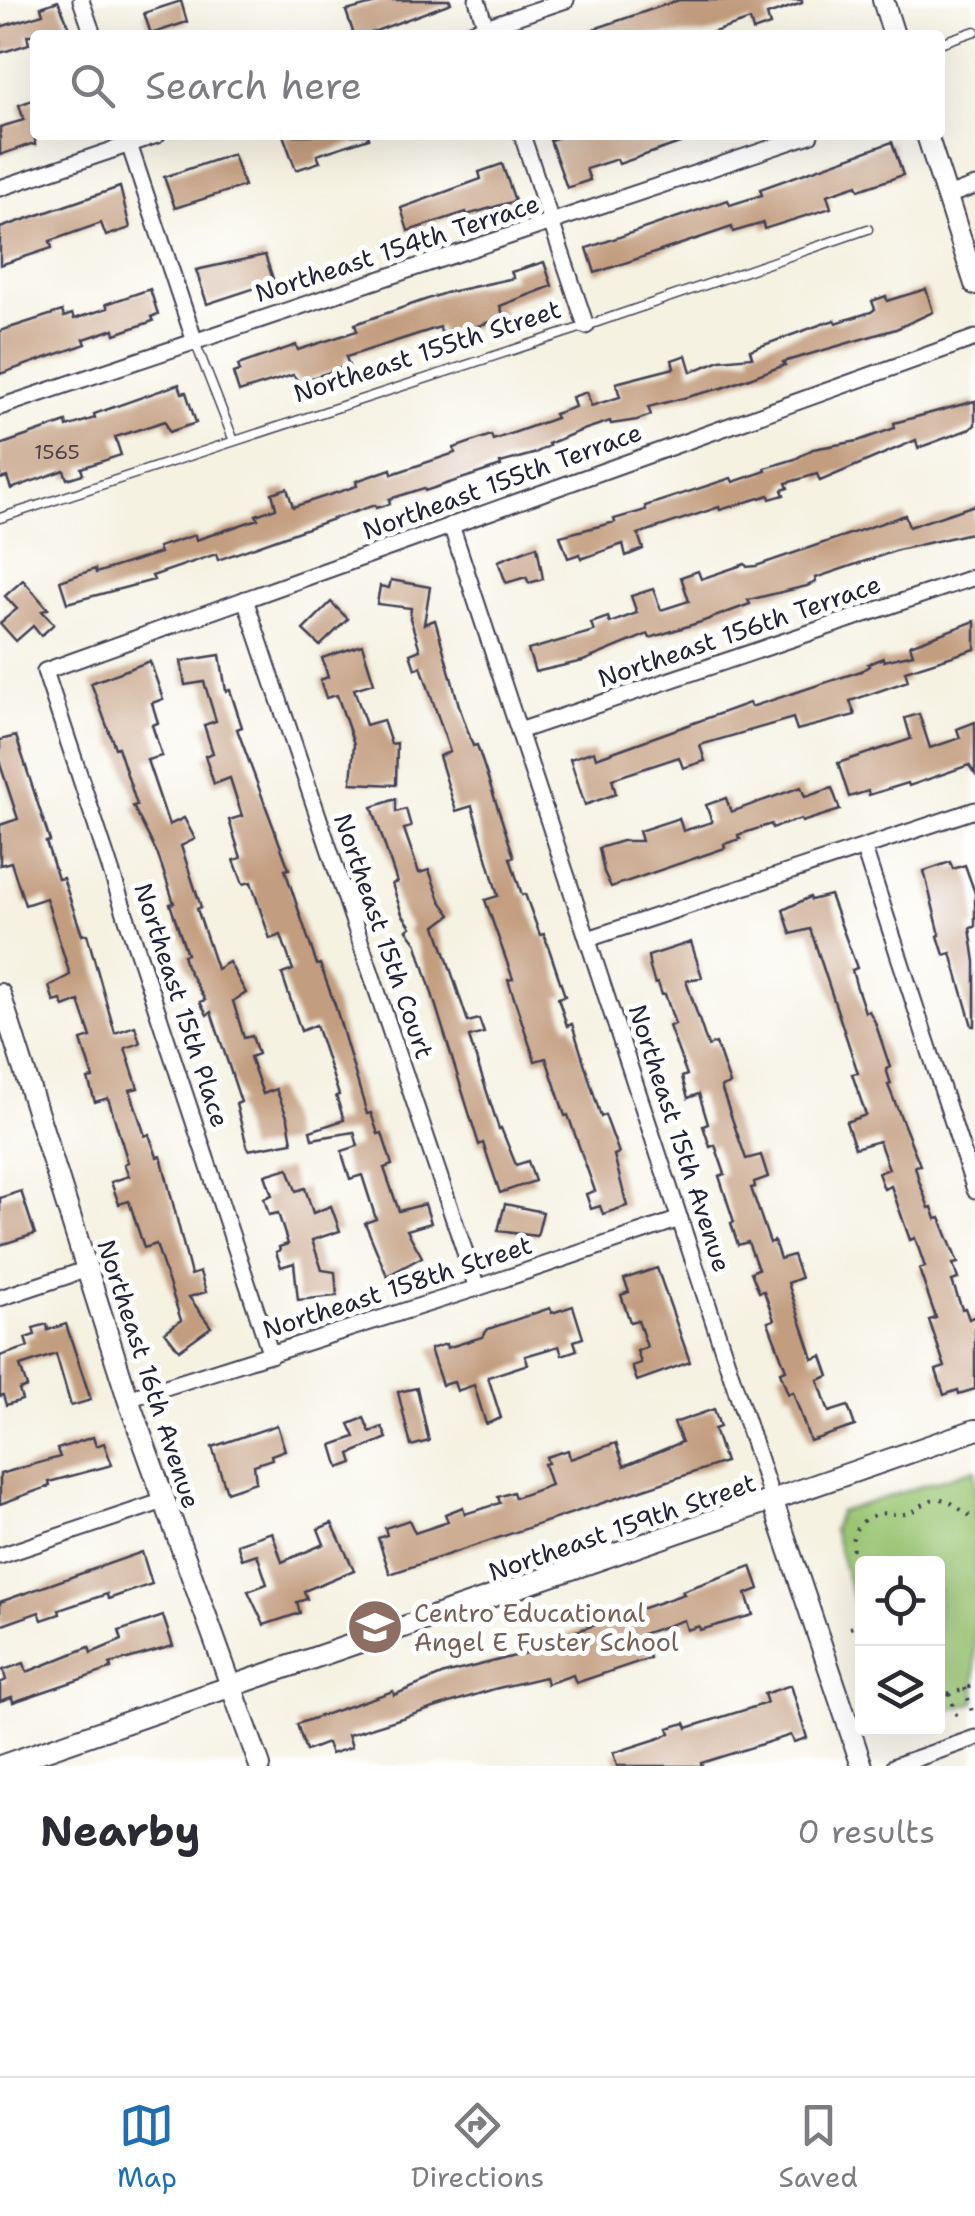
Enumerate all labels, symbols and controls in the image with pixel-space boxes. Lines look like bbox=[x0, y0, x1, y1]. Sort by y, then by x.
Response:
search box bbox=[30, 30, 945, 140]
icon: search bbox=[65, 58, 120, 113]
text: Search here bbox=[145, 60, 362, 111]
street label: Northeast 154th Terrace bbox=[250, 186, 544, 310]
street label: Northeast 155th Street bbox=[289, 292, 565, 410]
street label: Northeast 155th Terrace bbox=[358, 415, 646, 547]
house number: 1565 bbox=[34, 439, 80, 465]
street label: Northeast 156th Terrace bbox=[593, 567, 885, 695]
street label: Northeast 15th Court bbox=[326, 809, 442, 1063]
street label: Northeast 15th Place bbox=[126, 878, 238, 1132]
street label: Northeast 15th Avenue bbox=[621, 1000, 739, 1276]
street label: Northeast 158th Street bbox=[258, 1227, 536, 1347]
street label: Northeast 16th Avenue bbox=[89, 1235, 209, 1513]
street label: Northeast 159th Street bbox=[484, 1465, 760, 1589]
map controls bbox=[855, 1556, 945, 1736]
button: locate bbox=[855, 1556, 945, 1646]
place label: Centro Educational Angel E Fuster School bbox=[414, 1596, 679, 1659]
school or university icon: Centro Educational Angel E Fuster School bbox=[345, 1597, 405, 1657]
button: layers bbox=[855, 1646, 945, 1736]
text: Nearby bbox=[40, 1803, 200, 1859]
text: 0 results bbox=[798, 1810, 935, 1853]
tab: Map bbox=[117, 2098, 177, 2196]
tab: Directions bbox=[411, 2098, 544, 2196]
tab: Saved bbox=[778, 2098, 858, 2196]

